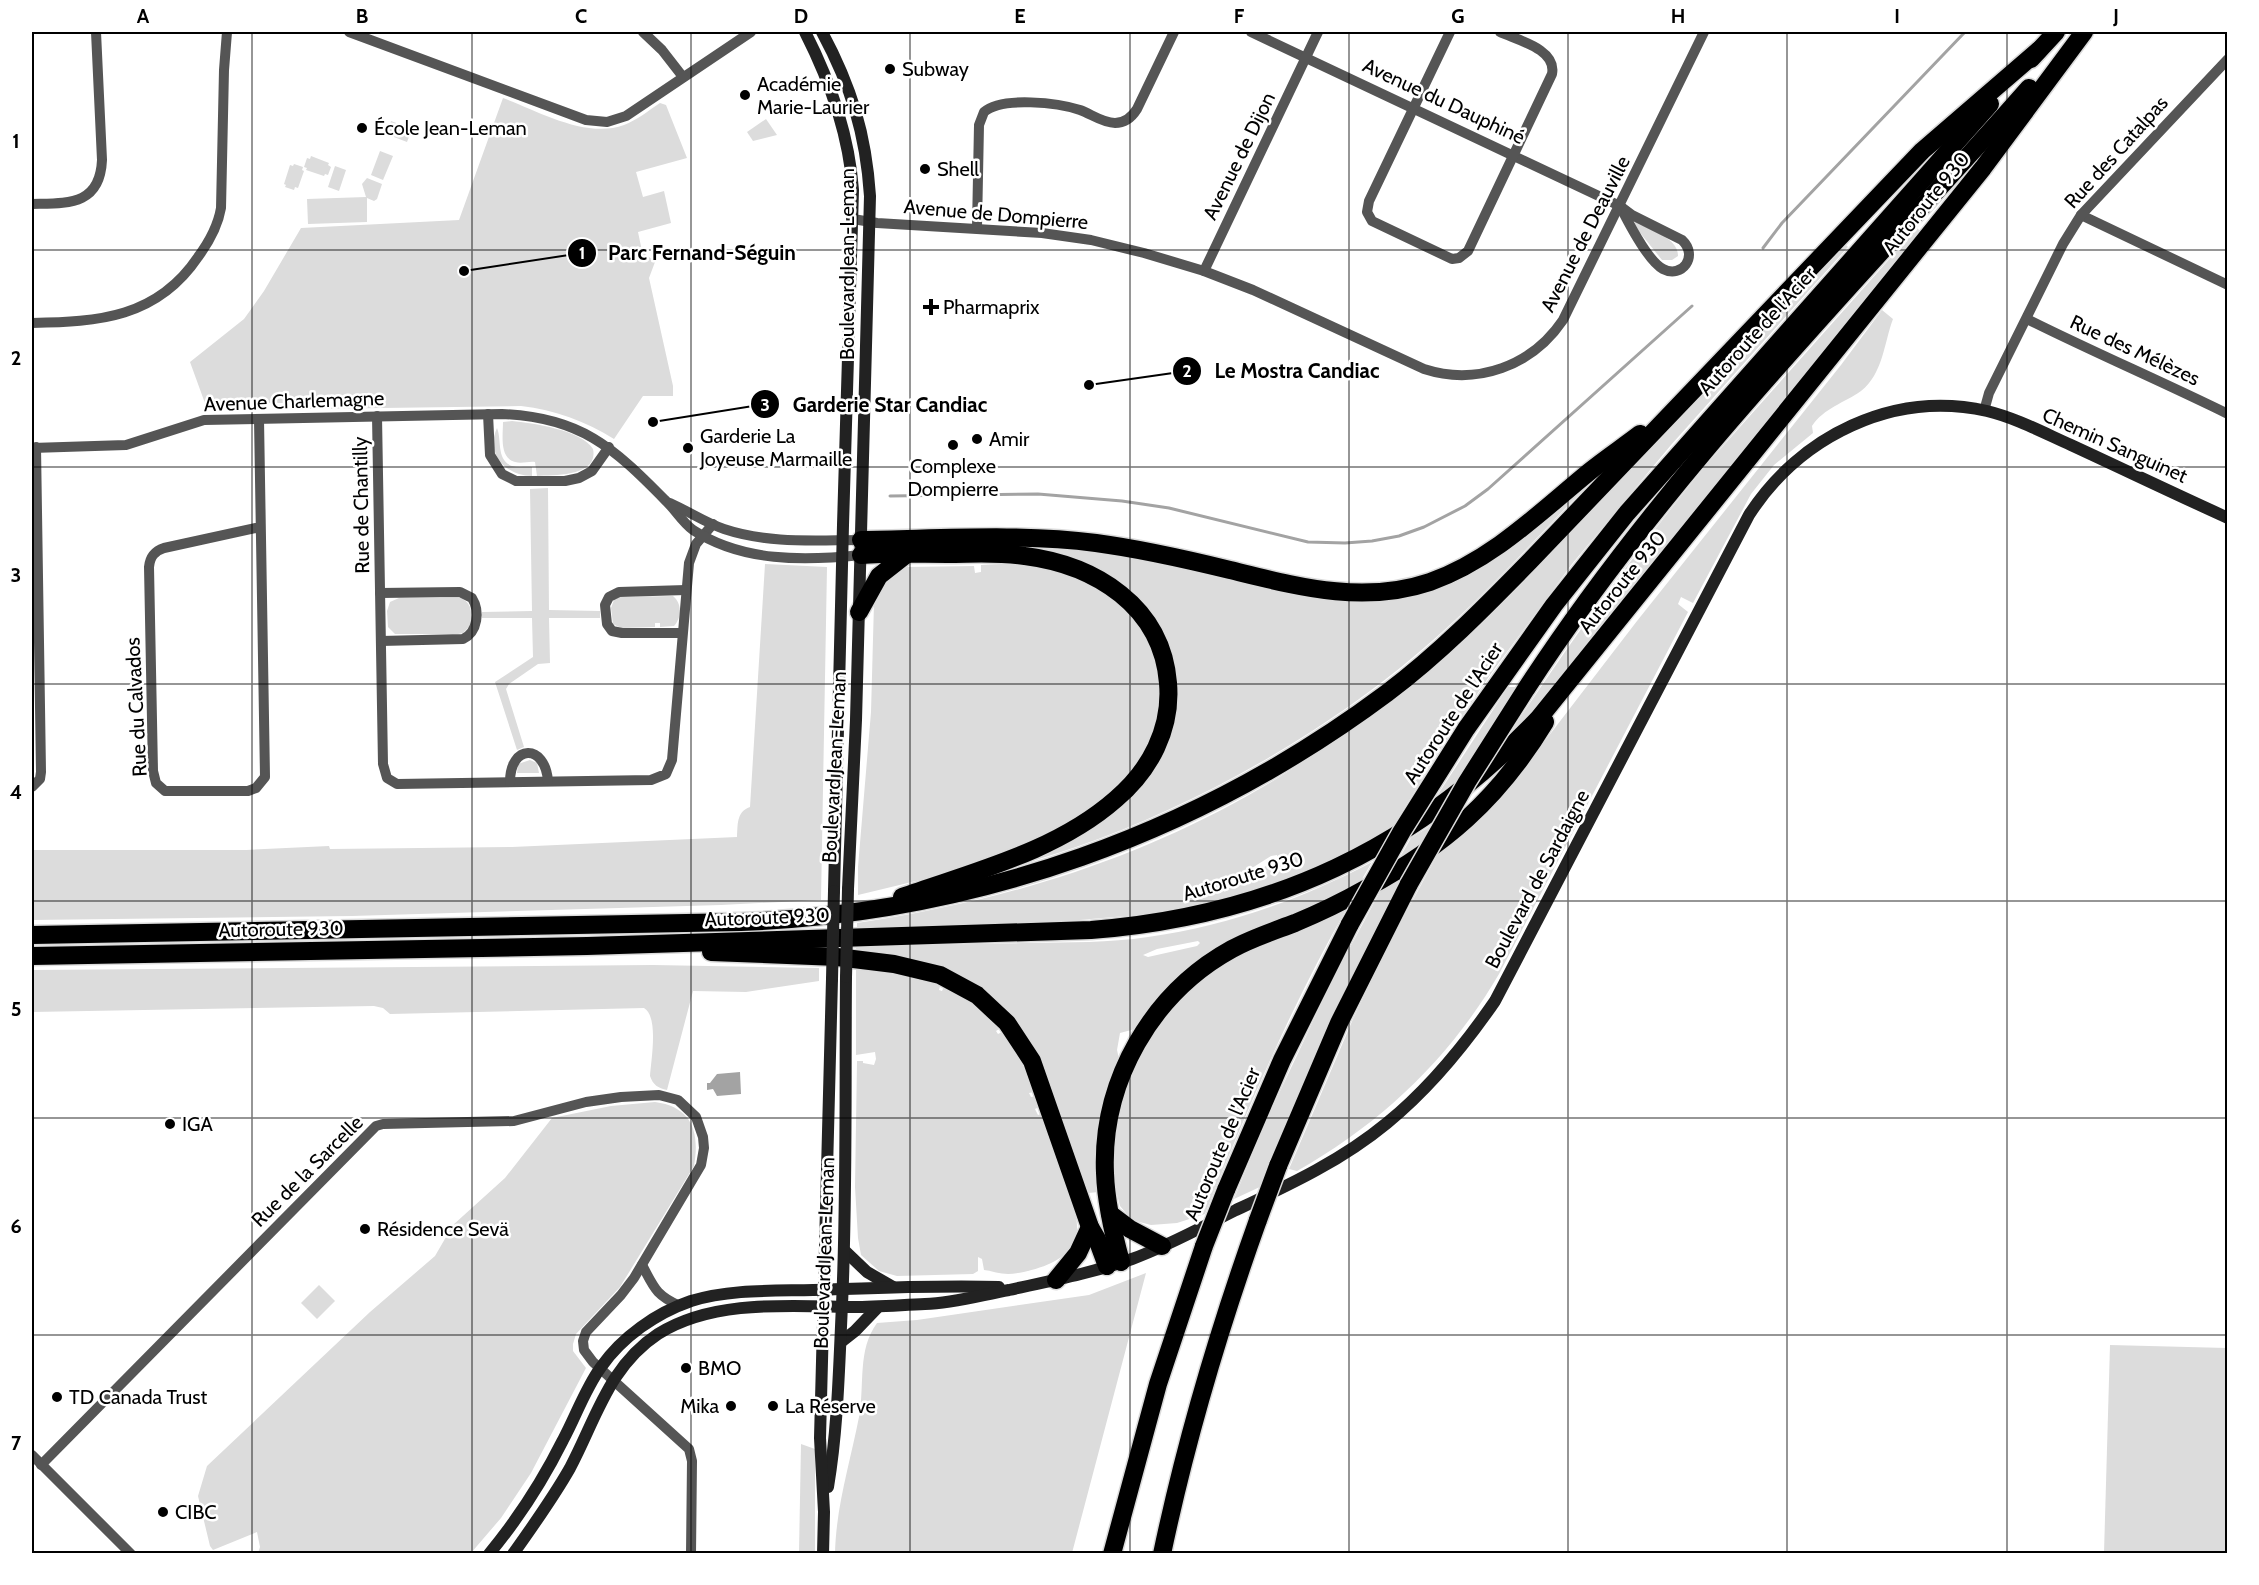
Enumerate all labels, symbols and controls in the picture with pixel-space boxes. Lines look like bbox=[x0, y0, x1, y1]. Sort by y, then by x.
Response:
text: A bbox=[137, 4, 150, 28]
text: B bbox=[356, 4, 368, 28]
text: C bbox=[575, 4, 587, 28]
text: D bbox=[794, 4, 808, 28]
text: E bbox=[1014, 4, 1026, 28]
text: F bbox=[1234, 4, 1245, 28]
text: G bbox=[1451, 4, 1465, 28]
text: H bbox=[1671, 4, 1685, 28]
text: I bbox=[1894, 4, 1900, 28]
text: J bbox=[2112, 4, 2119, 28]
street label: Avenue du Dauphiné bbox=[1359, 53, 1529, 149]
place label: Subway bbox=[902, 57, 969, 81]
marker: Subway bbox=[883, 62, 897, 76]
place label: Académie Marie-Laurier bbox=[757, 72, 870, 119]
marker: Académie Marie-Laurier bbox=[738, 88, 752, 102]
street label: Avenue de Dijon bbox=[1198, 88, 1280, 224]
street label: Rue des Catalpas bbox=[2059, 91, 2173, 213]
place label: École Jean-Leman bbox=[374, 116, 527, 140]
marker: École Jean-Leman bbox=[355, 121, 369, 135]
text: 1 bbox=[12, 129, 20, 153]
street label: Autoroute 930 bbox=[1877, 147, 1975, 259]
street label: Avenue de Deauville bbox=[1535, 152, 1635, 316]
place label: Shell bbox=[937, 157, 979, 181]
marker: Shell bbox=[918, 162, 932, 176]
street label: Boulevard Jean-Leman bbox=[835, 168, 859, 360]
street label: Avenue de Dompierre bbox=[903, 194, 1089, 234]
callout: Parc Fernand-Séguin bbox=[567, 233, 808, 272]
text: Parc Fernand-Séguin bbox=[608, 240, 796, 265]
text: 1 bbox=[579, 242, 585, 264]
street label: Autoroute de l'Acier bbox=[1693, 261, 1821, 400]
place label: Pharmaprix bbox=[943, 295, 1040, 319]
marker: Pharmaprix bbox=[924, 300, 938, 314]
street label: Rue des Mélèzes bbox=[2066, 310, 2204, 390]
text: 2 bbox=[11, 346, 21, 370]
callout: Le Mostra Candiac bbox=[1172, 351, 1391, 390]
text: Le Mostra Candiac bbox=[1214, 358, 1380, 383]
text: 2 bbox=[1182, 360, 1192, 382]
callout: Garderie Star Candiac bbox=[750, 385, 999, 424]
street label: Avenue Charlemagne bbox=[203, 386, 385, 416]
text: Garderie Star Candiac bbox=[793, 392, 988, 417]
text: 3 bbox=[760, 394, 770, 416]
street label: Chemin Sanguinet bbox=[2039, 402, 2191, 488]
place label: Garderie La Joyeuse Marmaille bbox=[699, 424, 852, 471]
place label: Amir bbox=[989, 427, 1030, 451]
marker: Amir bbox=[970, 432, 984, 446]
street label: Rue de Chantilly bbox=[348, 436, 374, 574]
marker: Complexe Dompierre bbox=[946, 438, 960, 452]
marker: Garderie La Joyeuse Marmaille bbox=[681, 441, 695, 455]
place label: Complexe Dompierre bbox=[907, 454, 999, 501]
street label: Autoroute 930 bbox=[1573, 526, 1671, 638]
text: 3 bbox=[11, 563, 21, 587]
street label: Rue du Calvados bbox=[120, 637, 152, 777]
street label: Autoroute de l'Acier bbox=[1398, 637, 1508, 788]
street label: Boulevard Jean-Leman bbox=[817, 671, 851, 863]
text: 4 bbox=[10, 780, 22, 804]
street label: Boulevard de Sardaigne bbox=[1480, 786, 1594, 972]
street label: Autoroute 930 bbox=[1180, 846, 1306, 906]
street label: Autoroute 930 bbox=[704, 903, 830, 931]
street label: Autoroute 930 bbox=[218, 916, 344, 942]
text: 5 bbox=[11, 997, 21, 1021]
street label: Autoroute de l'Acier bbox=[1179, 1063, 1265, 1224]
street label: Rue de la Sarcelle bbox=[246, 1110, 368, 1232]
place label: IGA bbox=[182, 1112, 214, 1136]
marker: IGA bbox=[163, 1117, 177, 1131]
street label: Boulevard Jean-Leman bbox=[809, 1157, 839, 1349]
text: 6 bbox=[10, 1214, 22, 1238]
place label: Résidence Sevä bbox=[377, 1217, 509, 1241]
marker: Résidence Sevä bbox=[358, 1222, 372, 1236]
place label: BMO bbox=[698, 1356, 741, 1380]
marker: BMO bbox=[679, 1361, 693, 1375]
place label: TD Canada Trust bbox=[69, 1385, 208, 1409]
marker: TD Canada Trust bbox=[50, 1390, 64, 1404]
place label: Mika bbox=[680, 1394, 719, 1418]
place label: La Réserve bbox=[785, 1394, 876, 1418]
marker: Mika bbox=[724, 1399, 738, 1413]
marker: La Réserve bbox=[766, 1399, 780, 1413]
text: 7 bbox=[11, 1431, 22, 1455]
place label: CIBC bbox=[175, 1500, 217, 1524]
marker: CIBC bbox=[156, 1505, 170, 1519]

